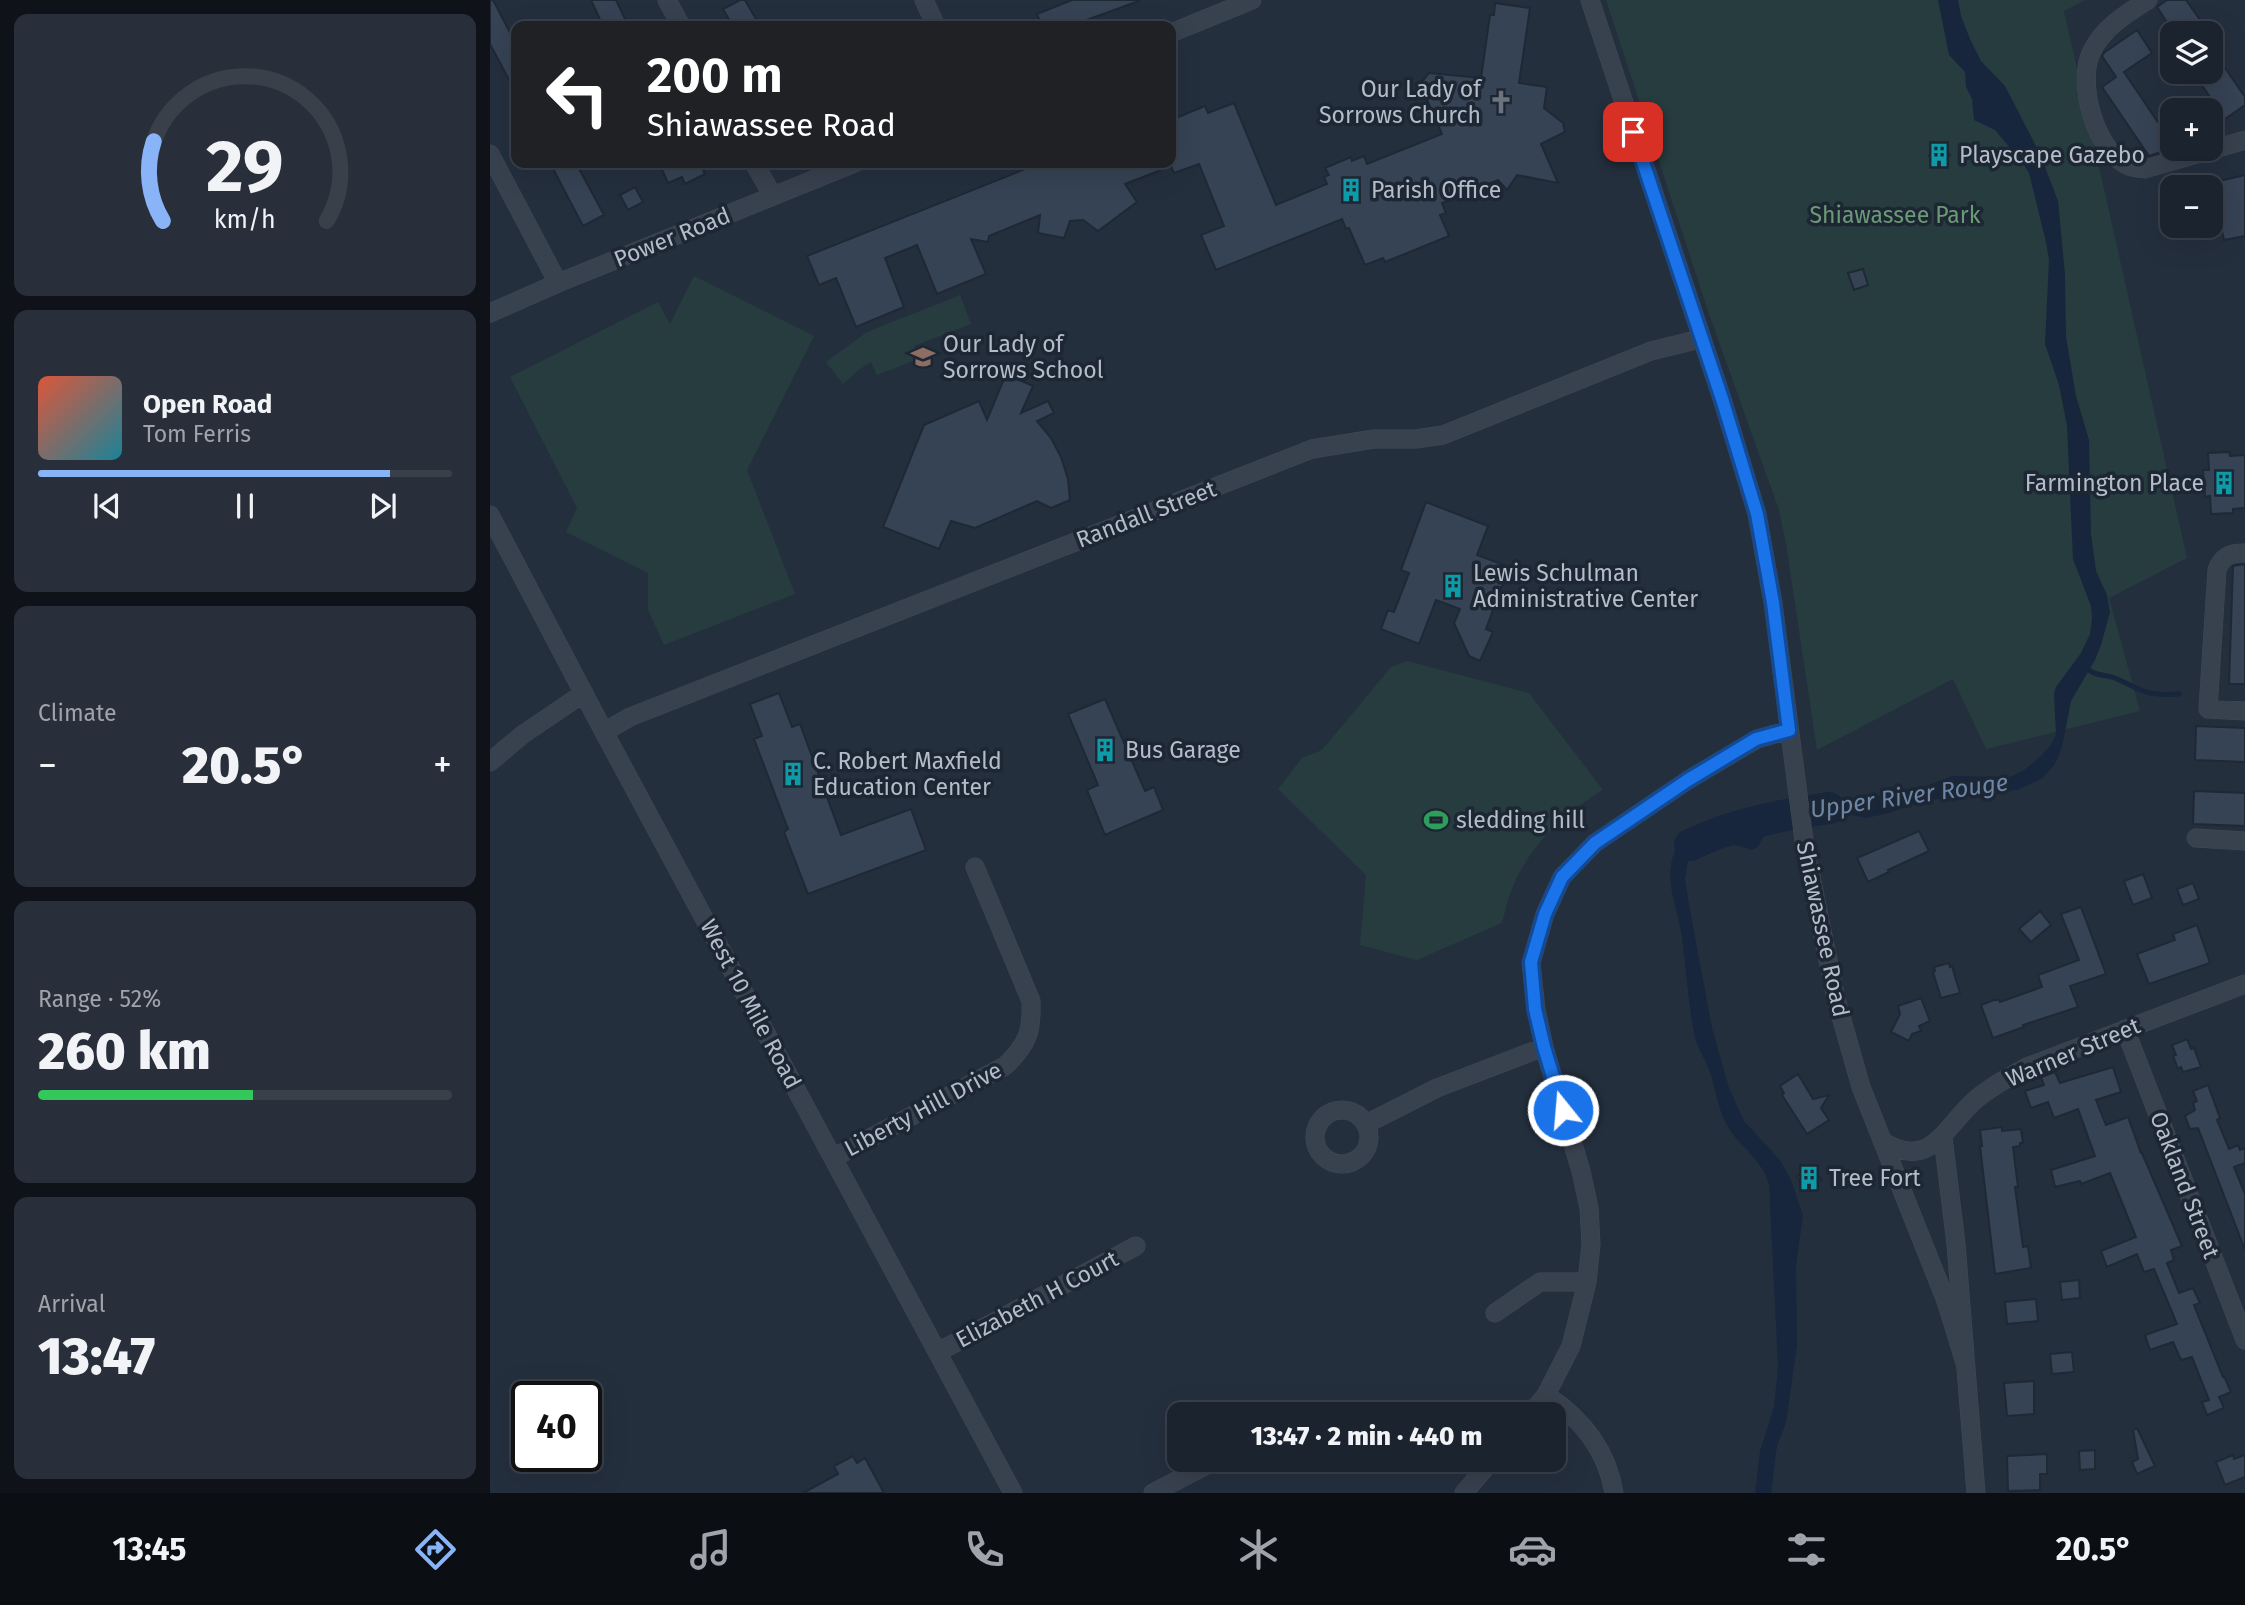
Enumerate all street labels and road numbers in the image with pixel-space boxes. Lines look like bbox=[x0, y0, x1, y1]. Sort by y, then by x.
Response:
street label: Power Road bbox=[610, 201, 734, 273]
street label: Randall Street bbox=[1072, 474, 1221, 554]
street label: Shiawassee Road bbox=[1791, 839, 1855, 1019]
street label: West 10 Mile Road bbox=[695, 914, 807, 1094]
street label: Warner Street bbox=[2002, 1011, 2145, 1093]
street label: Liberty Hill Drive bbox=[840, 1056, 1006, 1162]
street label: Oakland Street bbox=[2144, 1108, 2226, 1263]
street label: Elizabeth H Court bbox=[951, 1244, 1124, 1354]

